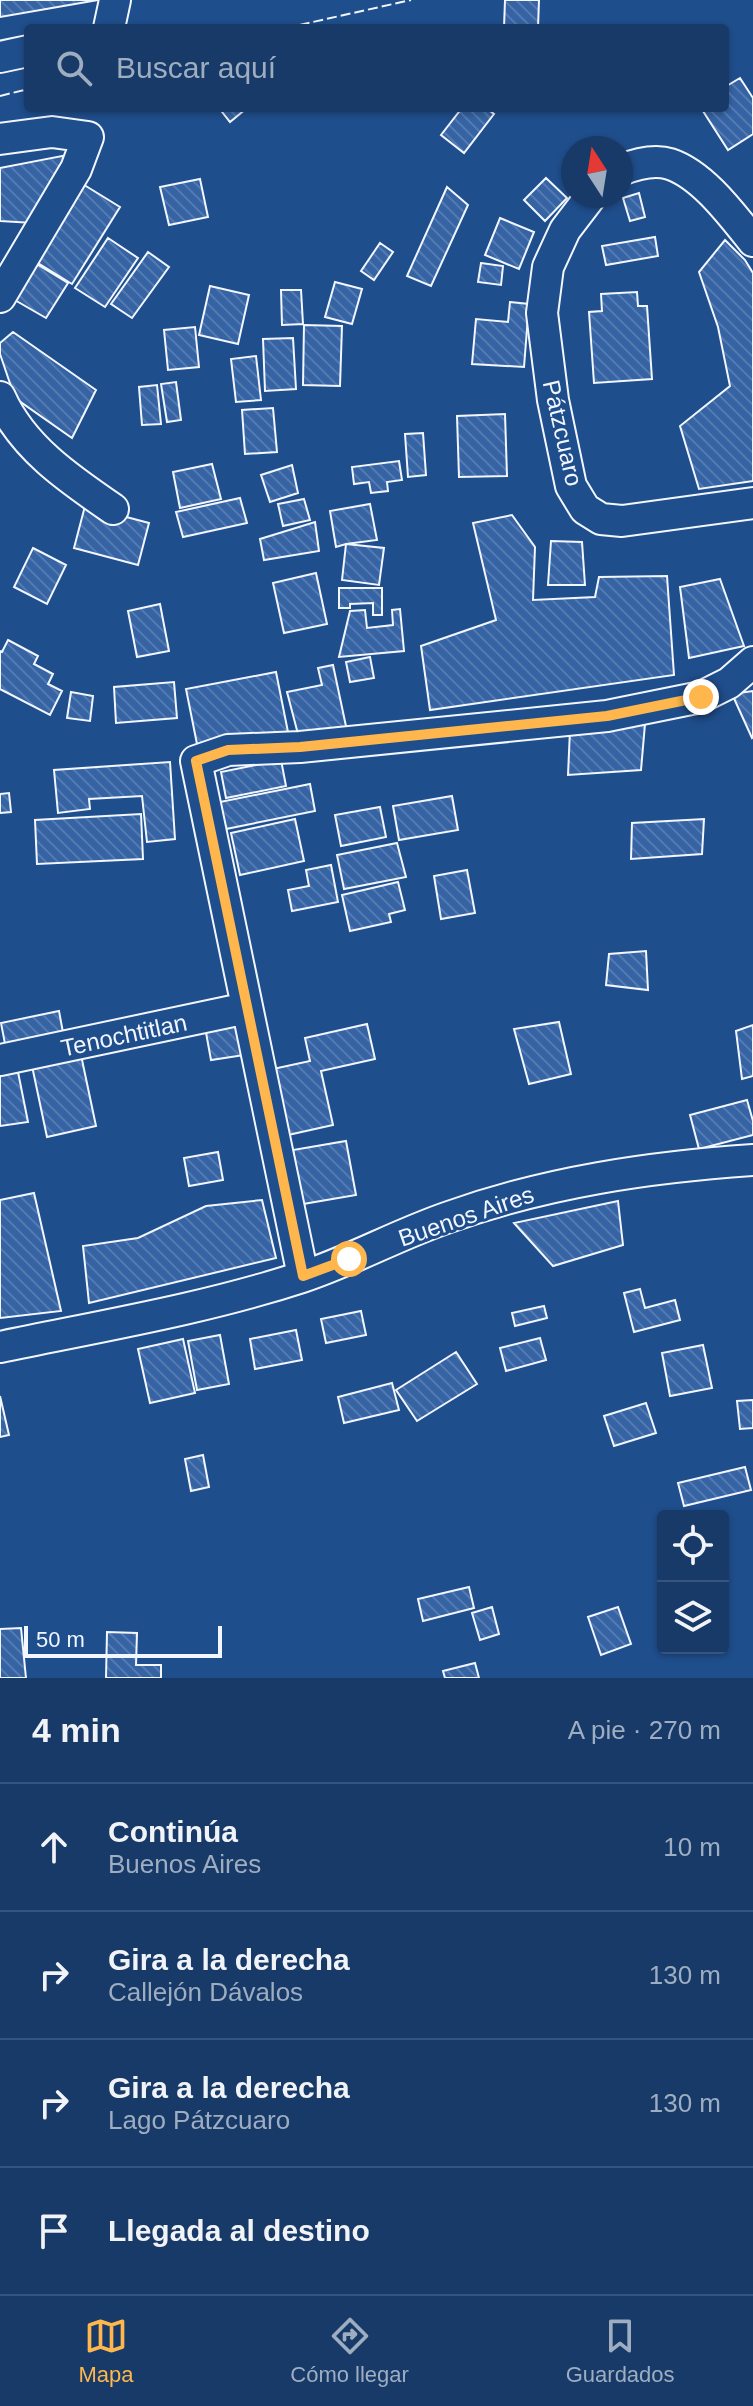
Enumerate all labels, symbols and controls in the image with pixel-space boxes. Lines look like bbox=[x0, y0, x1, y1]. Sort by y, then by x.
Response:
search box bbox=[24, 24, 729, 112]
icon: search bbox=[52, 46, 96, 90]
text: Buscar aquí bbox=[116, 51, 276, 84]
north arrow bbox=[561, 136, 633, 208]
street label: Pátzcuaro bbox=[538, 377, 588, 489]
route end bbox=[683, 679, 719, 715]
street label: Tenochtitlan bbox=[59, 1008, 189, 1062]
street label: Buenos Aires bbox=[395, 1180, 537, 1252]
route start bbox=[331, 1241, 367, 1277]
map controls bbox=[657, 1510, 729, 1654]
button: locate bbox=[657, 1510, 729, 1582]
button: layers bbox=[657, 1582, 729, 1654]
scale bar bbox=[24, 1622, 222, 1658]
text: 50 m bbox=[36, 1627, 85, 1652]
text: 4 min bbox=[32, 1711, 121, 1749]
text: A pie · 270 m bbox=[568, 1715, 721, 1745]
text: Continúa bbox=[108, 1815, 238, 1848]
icon: ahead bbox=[32, 1825, 76, 1869]
text: 10 m bbox=[663, 1832, 721, 1862]
text: Buenos Aires bbox=[108, 1849, 261, 1879]
text: Gira a la derecha bbox=[108, 1943, 350, 1976]
icon: right bbox=[32, 1953, 76, 1997]
text: 130 m bbox=[649, 1960, 721, 1990]
text: Callejón Dávalos bbox=[108, 1977, 303, 2007]
text: Gira a la derecha bbox=[108, 2071, 350, 2104]
icon: right bbox=[32, 2081, 76, 2125]
text: 130 m bbox=[649, 2088, 721, 2118]
text: Lago Pátzcuaro bbox=[108, 2105, 290, 2135]
icon: arrive bbox=[32, 2209, 76, 2253]
text: Llegada al destino bbox=[108, 2214, 370, 2247]
tab: Mapa bbox=[78, 2314, 133, 2388]
tab: Cómo llegar bbox=[290, 2314, 409, 2388]
tab: Guardados bbox=[566, 2314, 675, 2388]

